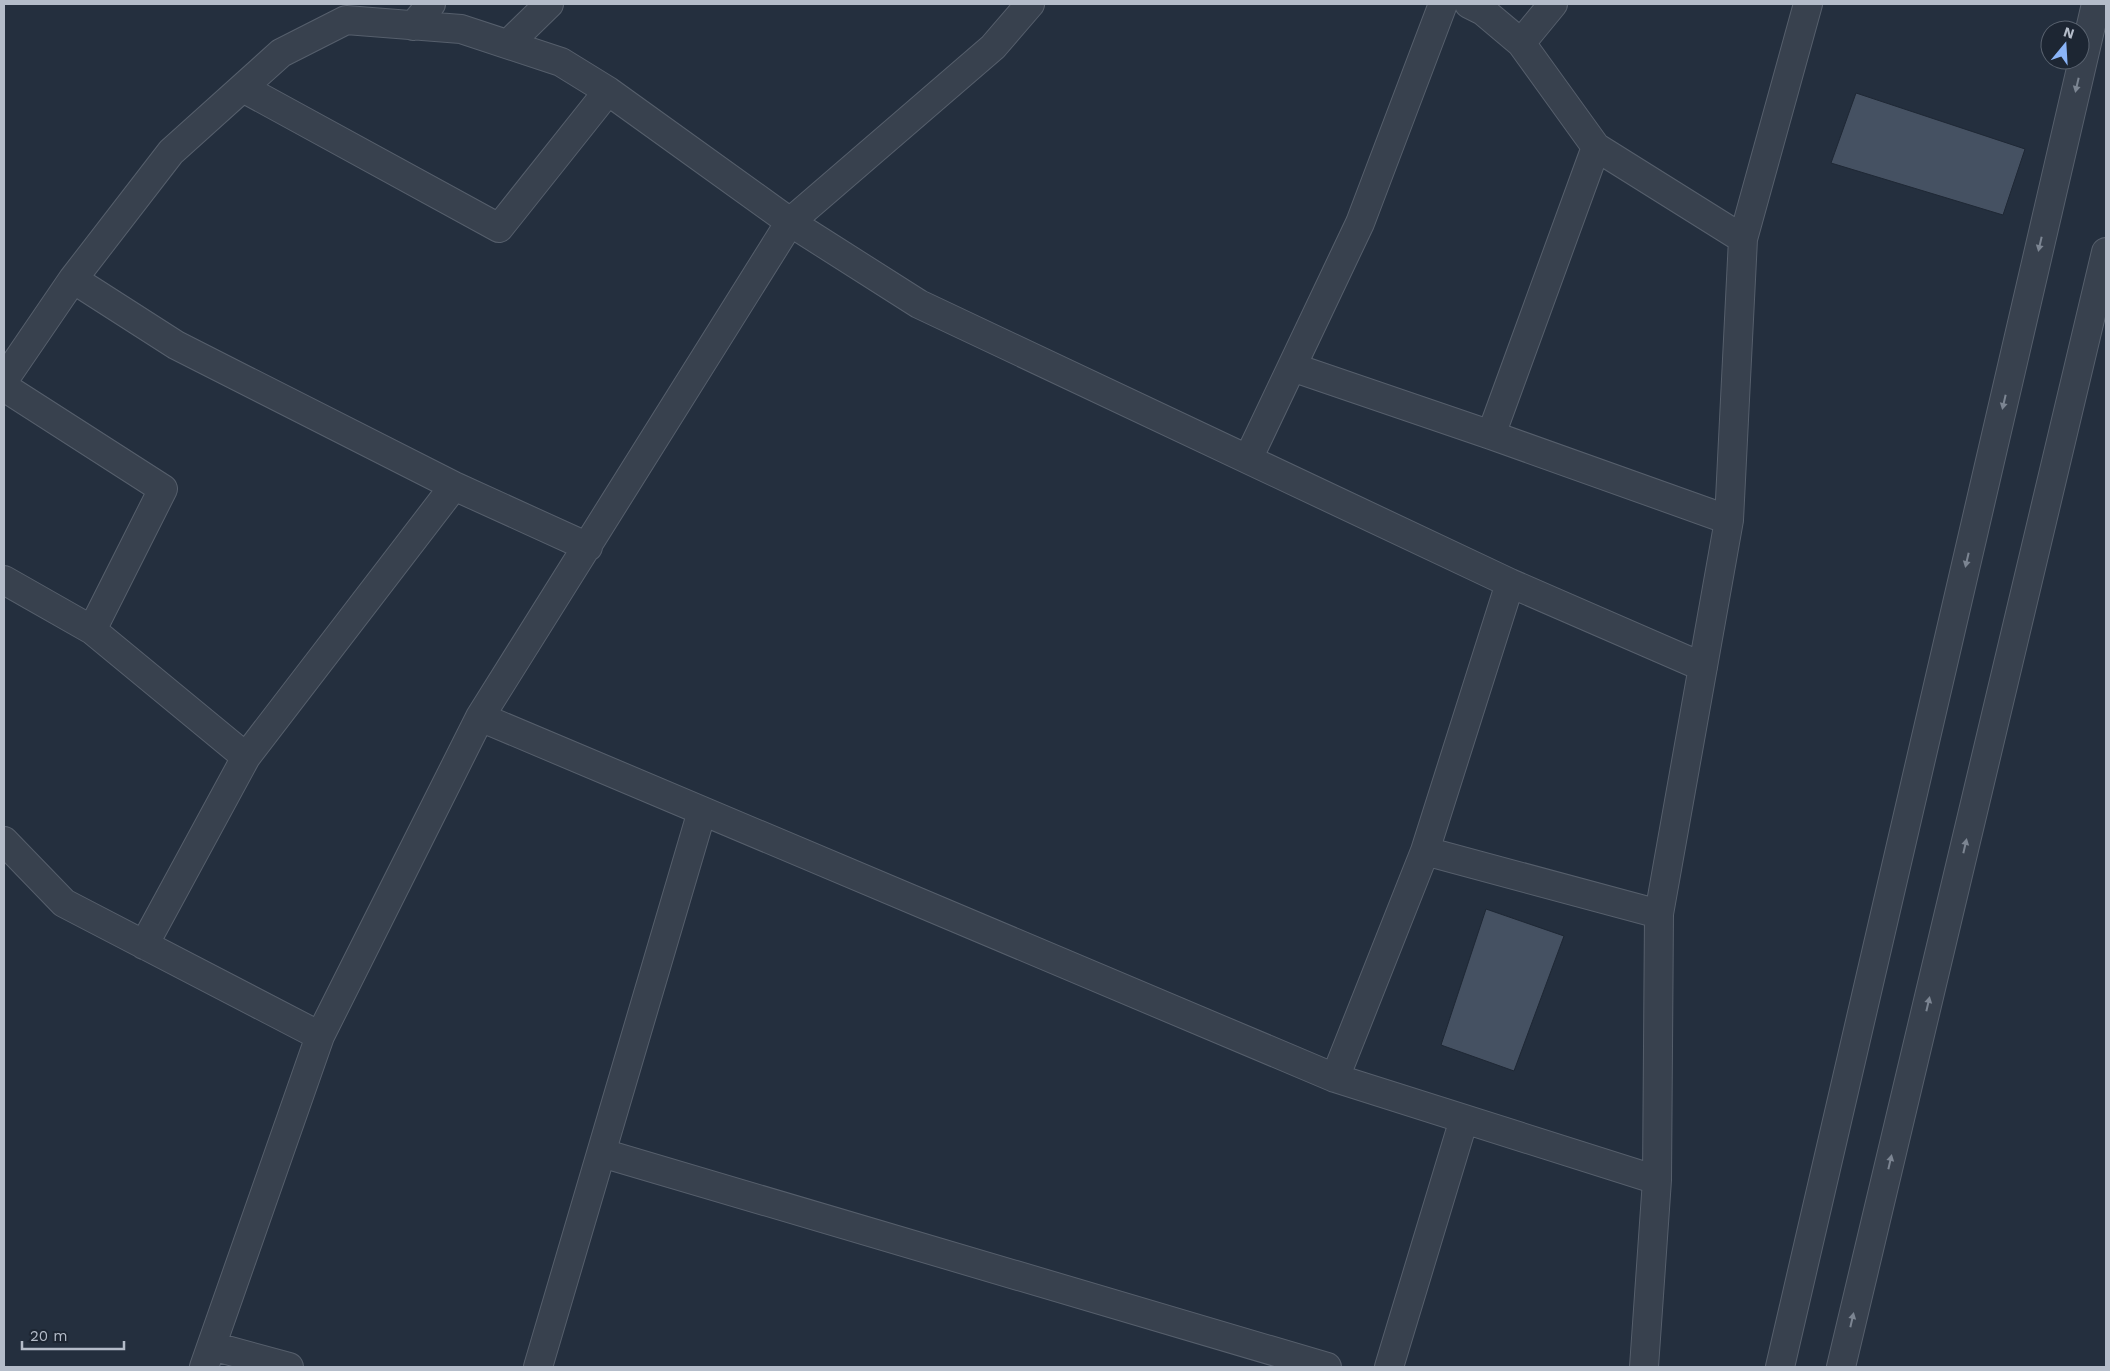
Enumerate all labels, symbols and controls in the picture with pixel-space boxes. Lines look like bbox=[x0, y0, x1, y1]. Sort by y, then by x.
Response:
north arrow bbox=[2040, 20, 2090, 70]
text: N bbox=[2062, 23, 2076, 42]
one-way arrow bbox=[2073, 78, 2081, 93]
one-way arrow bbox=[2036, 236, 2044, 251]
one-way arrow bbox=[2000, 394, 2008, 409]
one-way arrow bbox=[1963, 553, 1971, 568]
one-way arrow bbox=[1961, 838, 1969, 853]
one-way arrow bbox=[1924, 996, 1932, 1011]
one-way arrow bbox=[1886, 1154, 1894, 1169]
one-way arrow bbox=[1848, 1312, 1856, 1327]
scale bar bbox=[22, 1318, 125, 1350]
text: 20 m bbox=[30, 1327, 68, 1345]

